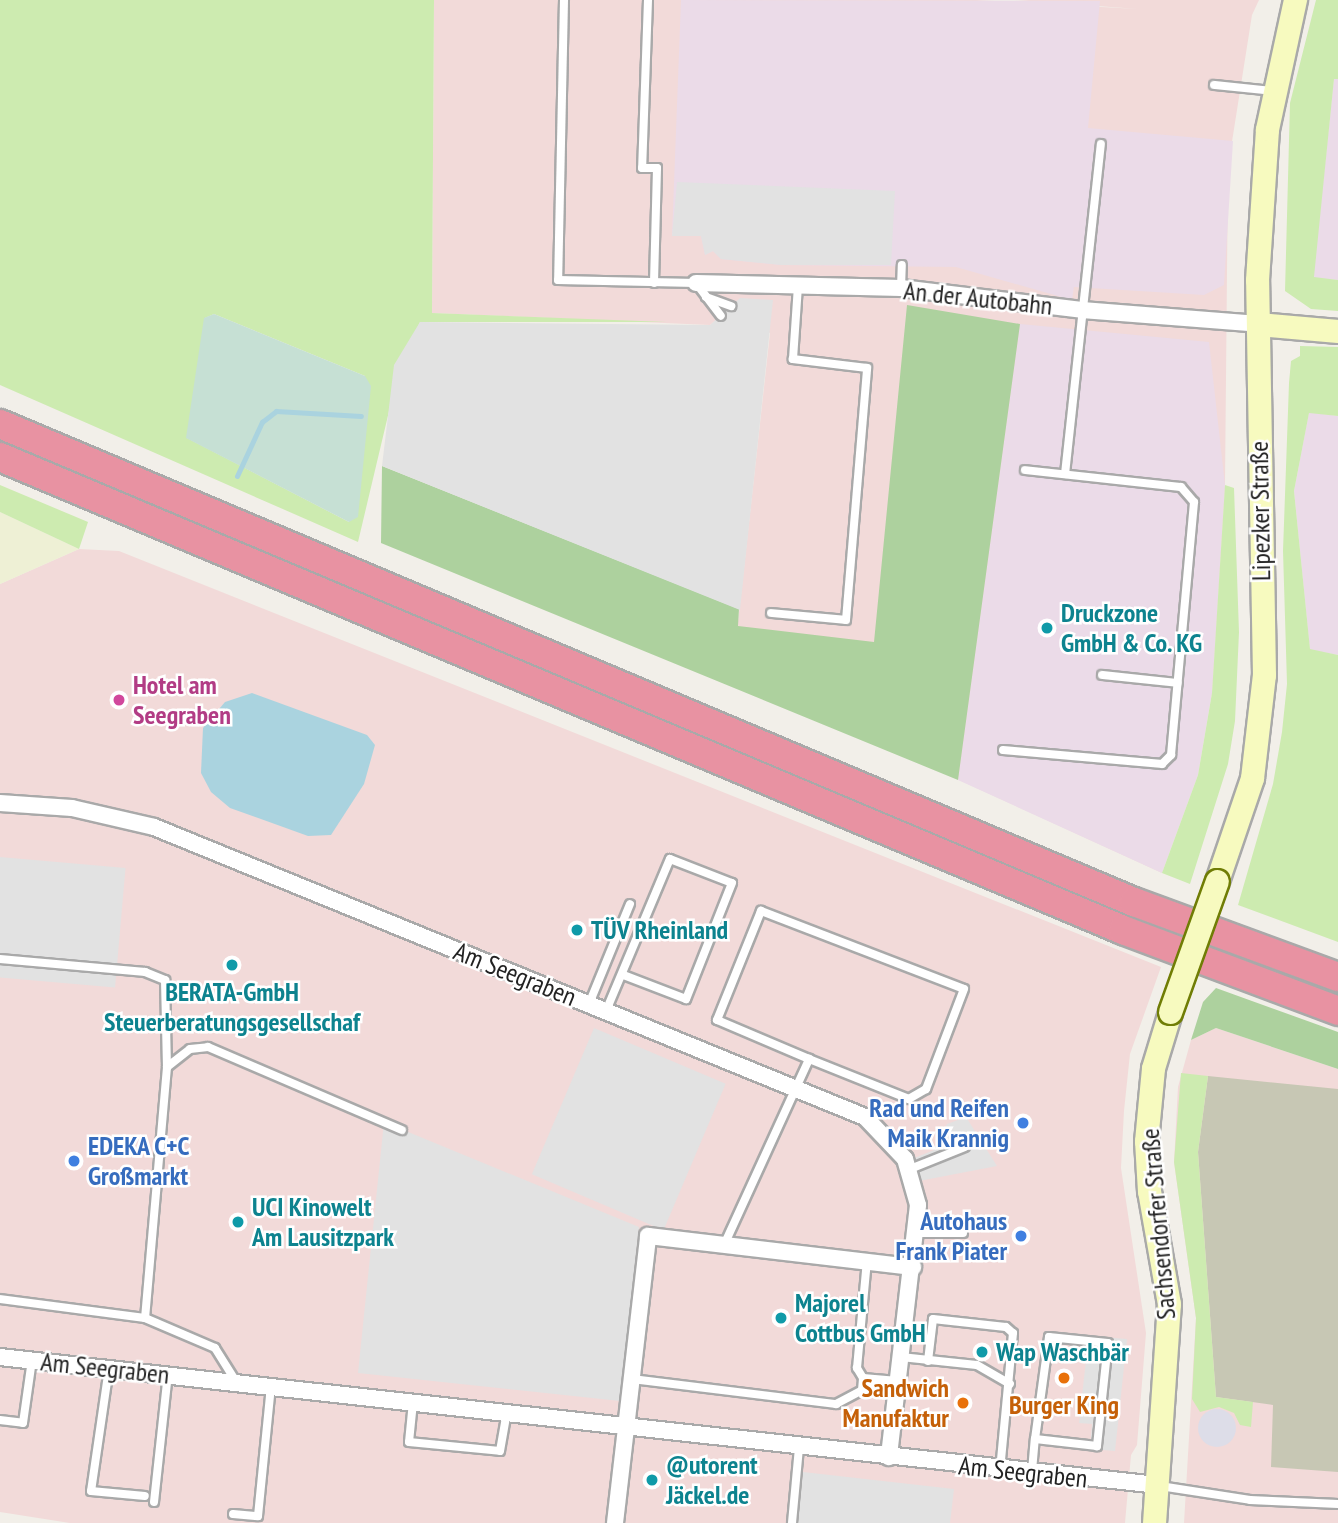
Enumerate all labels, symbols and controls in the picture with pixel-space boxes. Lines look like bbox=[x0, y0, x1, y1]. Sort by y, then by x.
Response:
street label: An der Autobahn bbox=[902, 275, 1054, 321]
street label: Lipezker Straße bbox=[1243, 441, 1277, 581]
place label: Druckzone GmbH & Co. KG bbox=[1061, 597, 1204, 658]
marker: Druckzone GmbH & Co. KG bbox=[1039, 620, 1055, 636]
place label: Hotel am Seegraben bbox=[133, 669, 231, 730]
marker: Hotel am Seegraben bbox=[111, 692, 127, 708]
place label: TÜV Rheinland bbox=[591, 914, 729, 946]
marker: TÜV Rheinland bbox=[569, 922, 585, 938]
street label: Am Seegraben bbox=[449, 935, 581, 1013]
marker: BERATA-GmbH Steuerberatungsgesellschaf bbox=[224, 957, 240, 973]
place label: BERATA-GmbH Steuerberatungsgesellschaf bbox=[104, 976, 360, 1038]
place label: Rad und Reifen Maik Krannig bbox=[869, 1092, 1009, 1154]
marker: Rad und Reifen Maik Krannig bbox=[1015, 1115, 1031, 1131]
street label: Sachsendorfer Straße bbox=[1134, 1127, 1182, 1321]
place label: EDEKA C+C Großmarkt bbox=[88, 1130, 191, 1192]
marker: EDEKA C+C Großmarkt bbox=[66, 1153, 82, 1169]
place label: UCI Kinowelt Am Lausitzpark bbox=[252, 1191, 394, 1252]
place label: Autohaus Frank Piater bbox=[895, 1205, 1007, 1266]
marker: UCI Kinowelt Am Lausitzpark bbox=[230, 1214, 246, 1230]
marker: Autohaus Frank Piater bbox=[1013, 1228, 1029, 1244]
place label: Majorel Cottbus GmbH bbox=[795, 1287, 926, 1348]
marker: Majorel Cottbus GmbH bbox=[773, 1310, 789, 1326]
place label: Wap Waschbär bbox=[996, 1336, 1129, 1368]
marker: Wap Waschbär bbox=[974, 1344, 990, 1360]
street label: Am Seegraben bbox=[39, 1346, 171, 1390]
marker: Burger King bbox=[1056, 1370, 1072, 1386]
place label: Sandwich Manufaktur bbox=[843, 1372, 949, 1434]
place label: Burger King bbox=[1009, 1389, 1119, 1421]
marker: Sandwich Manufaktur bbox=[955, 1395, 971, 1411]
place label: @utorent Jäckel.de bbox=[666, 1449, 758, 1510]
street label: Am Seegraben bbox=[957, 1450, 1089, 1494]
marker: @utorent Jäckel.de bbox=[644, 1472, 660, 1488]

